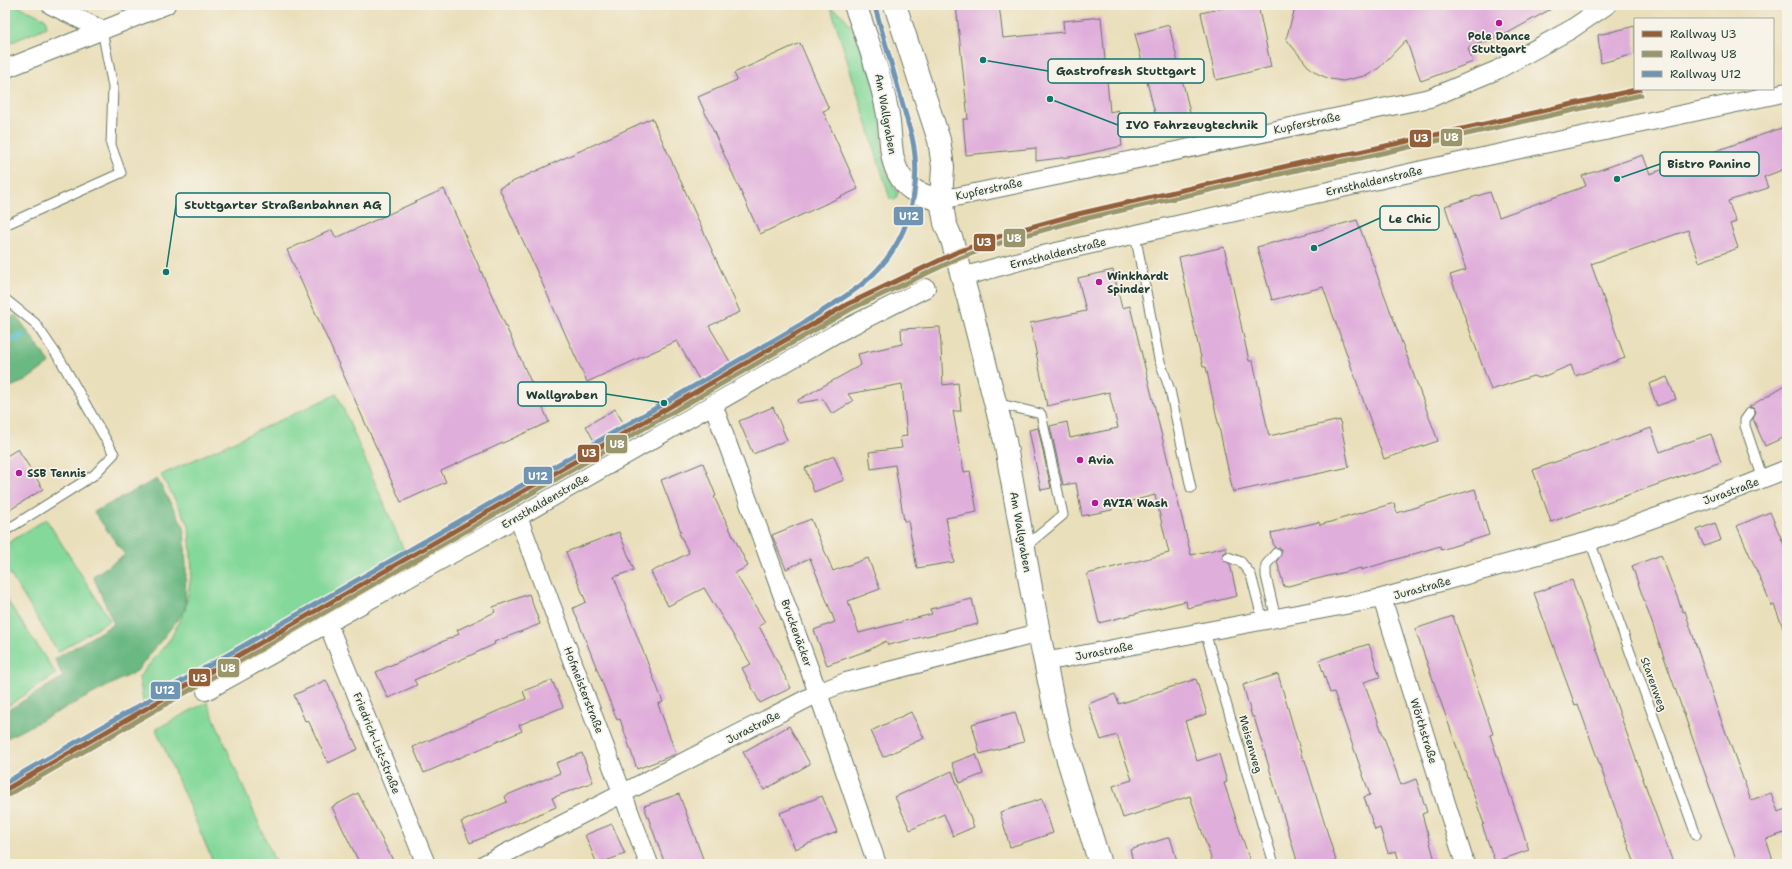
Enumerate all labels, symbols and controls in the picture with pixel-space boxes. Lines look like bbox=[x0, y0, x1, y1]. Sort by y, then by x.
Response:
marker: Pole Dance Stuttgart bbox=[1494, 18, 1504, 28]
legend bbox=[1634, 18, 1774, 90]
text: Railway U3 bbox=[1670, 26, 1737, 42]
place label: Pole Dance Stuttgart bbox=[1468, 29, 1531, 57]
text: Railway U8 bbox=[1670, 46, 1737, 62]
callout: Gastrofresh Stuttgart bbox=[1048, 59, 1204, 83]
text: Gastrofresh Stuttgart bbox=[1056, 63, 1196, 79]
text: Railway U12 bbox=[1670, 66, 1741, 82]
street label: Am Wallgraben bbox=[871, 73, 900, 156]
street label: Kupferstraße bbox=[1272, 109, 1342, 138]
callout: IVO Fahrzeugtechnik bbox=[1118, 113, 1266, 137]
text: IVO Fahrzeugtechnik bbox=[1126, 117, 1258, 133]
line badge: U8 bbox=[1440, 128, 1463, 147]
line badge: U3 bbox=[1409, 129, 1432, 148]
text: U8 bbox=[1443, 130, 1459, 145]
text: U3 bbox=[1414, 131, 1429, 146]
callout: Bistro Panino bbox=[1660, 152, 1759, 176]
text: Bistro Panino bbox=[1667, 156, 1751, 172]
street label: Ernsthaldenstraße bbox=[1324, 163, 1424, 200]
street label: Kupferstraße bbox=[954, 175, 1024, 204]
callout: Stuttgarter Straßenbahnen AG bbox=[176, 193, 390, 217]
text: Stuttgarter Straßenbahnen AG bbox=[184, 197, 382, 213]
line badge: U12 bbox=[893, 206, 924, 226]
callout: Le Chic bbox=[1380, 206, 1439, 230]
text: U12 bbox=[899, 209, 919, 224]
text: Le Chic bbox=[1388, 211, 1432, 227]
line badge: U8 bbox=[1003, 228, 1026, 248]
text: U8 bbox=[1006, 231, 1022, 246]
line badge: U3 bbox=[973, 233, 996, 252]
street label: Ernsthaldenstraße bbox=[1008, 234, 1108, 273]
text: U3 bbox=[977, 235, 992, 250]
place label: Winkhardt Spinder bbox=[1107, 269, 1169, 297]
marker: Winkhardt Spinder bbox=[1094, 277, 1104, 287]
callout: Wallgraben bbox=[518, 382, 606, 406]
text: Wallgraben bbox=[526, 387, 598, 403]
line badge: U8 bbox=[605, 434, 628, 454]
text: U8 bbox=[609, 437, 625, 452]
line badge: U3 bbox=[577, 444, 600, 463]
text: U3 bbox=[582, 446, 597, 461]
place label: Avia bbox=[1088, 453, 1114, 468]
marker: Avia bbox=[1075, 455, 1085, 465]
place label: SSB Tennis bbox=[27, 466, 86, 481]
line badge: U12 bbox=[523, 466, 553, 485]
marker: SSB Tennis bbox=[14, 468, 24, 478]
text: U12 bbox=[528, 469, 548, 484]
street label: Ernsthaldenstraße bbox=[499, 470, 592, 533]
street label: Jurastraße bbox=[1701, 474, 1761, 509]
street label: Am Wallgraben bbox=[1006, 491, 1035, 574]
place label: AVIA Wash bbox=[1103, 496, 1168, 511]
marker: AVIA Wash bbox=[1090, 498, 1100, 508]
street label: Jurastraße bbox=[1392, 574, 1452, 603]
street label: Bruckenäcker bbox=[777, 597, 816, 669]
street label: Jurastraße bbox=[1074, 639, 1134, 664]
street label: Hofmeisterstraße bbox=[560, 645, 607, 736]
street label: Starenweg bbox=[1637, 655, 1670, 714]
line badge: U8 bbox=[217, 658, 240, 678]
text: U8 bbox=[220, 661, 236, 676]
line badge: U3 bbox=[188, 668, 211, 687]
text: U3 bbox=[193, 671, 208, 686]
line badge: U12 bbox=[150, 681, 181, 700]
text: U12 bbox=[155, 683, 175, 698]
street label: Friedrich-List-Straße bbox=[349, 690, 404, 796]
street label: Wörthstraße bbox=[1406, 697, 1441, 766]
street label: Jurastraße bbox=[724, 707, 783, 747]
street label: Meisenweg bbox=[1235, 713, 1266, 775]

